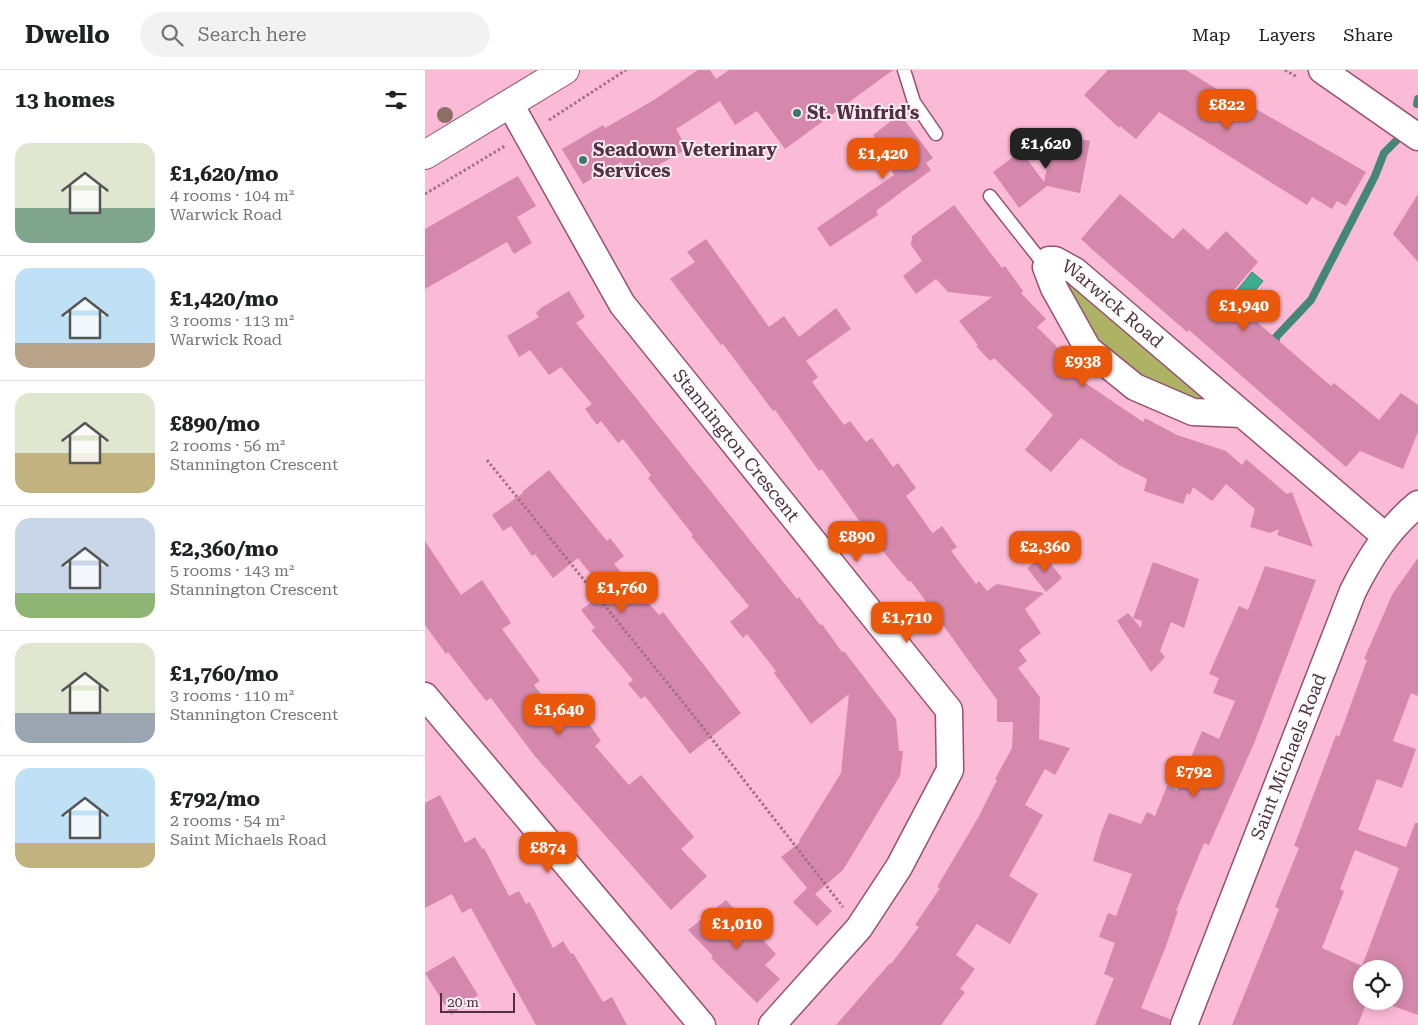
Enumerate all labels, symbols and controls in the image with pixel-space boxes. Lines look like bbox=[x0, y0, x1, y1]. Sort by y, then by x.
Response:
search box bbox=[140, 12, 490, 57]
text: Dwello bbox=[25, 21, 110, 49]
icon: search bbox=[158, 21, 186, 49]
text: Search here bbox=[198, 23, 307, 46]
text: Map bbox=[1192, 24, 1231, 45]
text: Layers bbox=[1259, 24, 1315, 45]
text: Share bbox=[1343, 24, 1393, 45]
icon: filters bbox=[382, 86, 410, 114]
text: 13 homes bbox=[15, 88, 115, 112]
pin: £822 bbox=[1197, 88, 1257, 131]
text: £822 bbox=[1209, 95, 1245, 114]
place label: St. Winfrid's bbox=[807, 102, 919, 123]
marker: St. Winfrid's bbox=[791, 107, 803, 119]
pin: £1,620 bbox=[1005, 128, 1087, 170]
text: £1,620 bbox=[1021, 134, 1071, 153]
pin: £1,420 bbox=[842, 138, 924, 180]
place label: Seadown Veterinary Services bbox=[593, 139, 777, 181]
text: £1,420 bbox=[858, 144, 908, 163]
marker: Seadown Veterinary Services bbox=[577, 154, 589, 166]
text: £1,620/mo bbox=[170, 162, 279, 186]
icon: home bbox=[55, 163, 115, 223]
text: 4 rooms · 104 m² bbox=[170, 186, 294, 205]
text: Warwick Road bbox=[170, 205, 282, 224]
street label: Warwick Road bbox=[1058, 255, 1168, 352]
text: £1,420/mo bbox=[170, 287, 279, 311]
icon: home bbox=[55, 288, 115, 348]
pin: £1,940 bbox=[1203, 290, 1285, 332]
text: £1,940 bbox=[1219, 296, 1269, 315]
text: 3 rooms · 113 m² bbox=[170, 311, 294, 330]
text: Warwick Road bbox=[170, 330, 282, 349]
pin: £938 bbox=[1053, 346, 1113, 388]
text: £938 bbox=[1065, 352, 1101, 371]
street label: Stannington Crescent bbox=[669, 365, 804, 526]
text: £890/mo bbox=[170, 412, 260, 436]
icon: home bbox=[55, 413, 115, 473]
text: 2 rooms · 56 m² bbox=[170, 436, 285, 455]
text: Stannington Crescent bbox=[170, 455, 338, 474]
pin: £890 bbox=[827, 520, 887, 563]
text: £890 bbox=[839, 527, 875, 546]
pin: £2,360 bbox=[1004, 530, 1086, 573]
text: £2,360/mo bbox=[170, 537, 279, 561]
text: £2,360 bbox=[1020, 537, 1070, 556]
icon: home bbox=[55, 538, 115, 598]
text: 5 rooms · 143 m² bbox=[170, 561, 294, 580]
pin: £1,760 bbox=[581, 572, 663, 614]
text: £1,760 bbox=[597, 578, 647, 597]
text: Stannington Crescent bbox=[170, 580, 338, 599]
pin: £1,710 bbox=[866, 602, 948, 644]
text: £1,710 bbox=[882, 608, 932, 627]
text: £1,760/mo bbox=[170, 662, 279, 686]
icon: home bbox=[55, 663, 115, 723]
street label: Saint Michaels Road bbox=[1246, 670, 1330, 843]
text: 3 rooms · 110 m² bbox=[170, 686, 294, 705]
pin: £1,640 bbox=[518, 694, 600, 736]
text: £1,640 bbox=[534, 700, 584, 719]
text: Stannington Crescent bbox=[170, 705, 338, 724]
pin: £792 bbox=[1164, 756, 1224, 798]
text: £792 bbox=[1176, 762, 1212, 781]
text: £792/mo bbox=[170, 787, 260, 811]
icon: home bbox=[55, 788, 115, 848]
text: 2 rooms · 54 m² bbox=[170, 811, 285, 830]
text: Saint Michaels Road bbox=[170, 830, 327, 849]
pin: £874 bbox=[518, 832, 578, 874]
text: £874 bbox=[530, 838, 566, 857]
pin: £1,010 bbox=[696, 908, 778, 950]
text: £1,010 bbox=[712, 914, 762, 933]
map controls bbox=[1353, 960, 1403, 1010]
button: locate bbox=[1353, 960, 1403, 1010]
scale bar bbox=[440, 990, 515, 1013]
text: 20 m bbox=[447, 994, 479, 1010]

